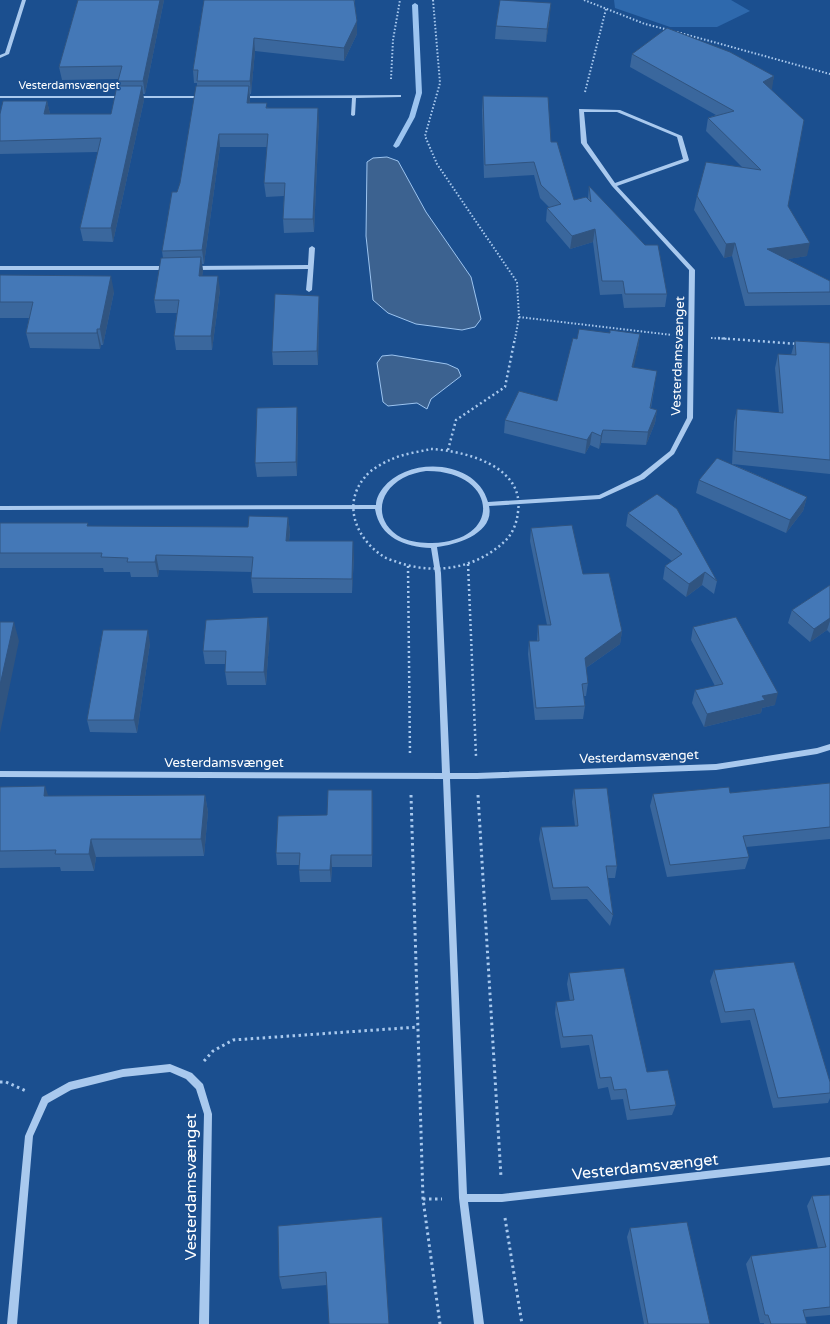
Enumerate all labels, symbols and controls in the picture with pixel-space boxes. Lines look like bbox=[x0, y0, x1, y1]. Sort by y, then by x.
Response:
street label: Vesterdamsvænget bbox=[18, 79, 120, 92]
street label: Vesterdamsvænget bbox=[668, 296, 688, 416]
street label: Vesterdamsvænget bbox=[579, 747, 699, 767]
street label: Vesterdamsvænget bbox=[164, 755, 284, 771]
street label: Vesterdamsvænget bbox=[181, 1113, 201, 1261]
street label: Vesterdamsvænget bbox=[571, 1149, 719, 1185]

